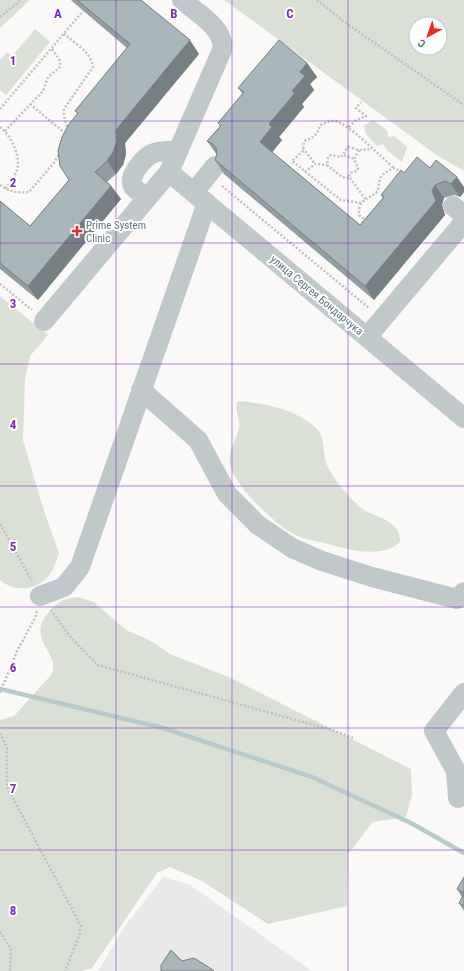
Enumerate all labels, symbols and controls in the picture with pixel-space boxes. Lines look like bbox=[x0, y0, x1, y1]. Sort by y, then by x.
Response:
text: A bbox=[54, 6, 62, 21]
text: B bbox=[170, 6, 178, 21]
text: C bbox=[286, 6, 294, 21]
north arrow bbox=[408, 16, 448, 56]
text: С bbox=[415, 36, 428, 50]
text: 1 bbox=[10, 53, 16, 68]
text: 2 bbox=[10, 175, 17, 190]
place label: Prime System Clinic bbox=[86, 219, 146, 245]
marker: Prime System Clinic bbox=[71, 225, 83, 237]
street label: улица Сергея Бондарчука bbox=[268, 253, 366, 338]
text: 3 bbox=[10, 296, 16, 311]
text: 4 bbox=[10, 417, 17, 432]
text: 5 bbox=[10, 539, 17, 554]
text: 6 bbox=[10, 660, 17, 675]
text: 7 bbox=[10, 781, 17, 796]
text: 8 bbox=[10, 903, 16, 918]

